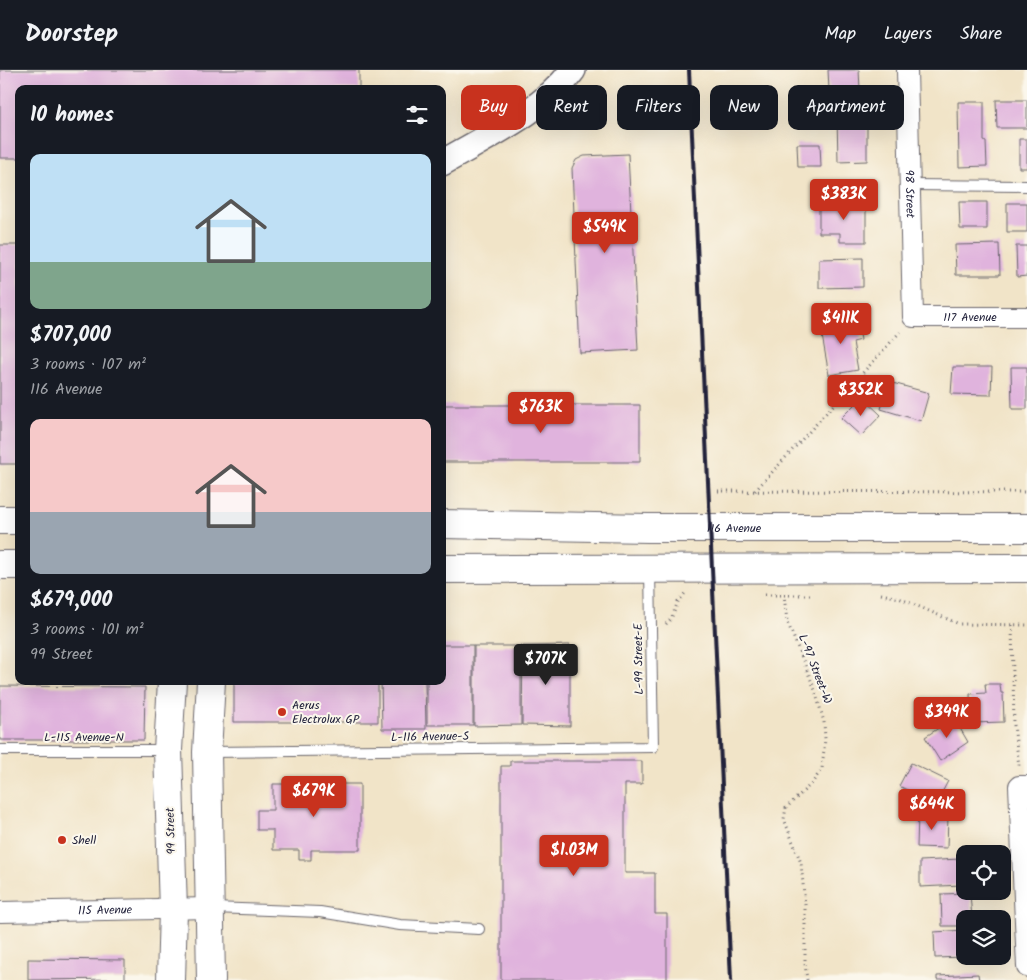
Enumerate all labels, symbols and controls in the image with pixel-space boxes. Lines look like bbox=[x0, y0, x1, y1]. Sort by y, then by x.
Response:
text: Doorstep bbox=[25, 15, 118, 54]
text: Map bbox=[825, 20, 856, 49]
text: Layers bbox=[884, 20, 932, 49]
text: Share bbox=[960, 20, 1002, 49]
chip: Buy bbox=[461, 85, 526, 130]
chip: Rent bbox=[536, 85, 607, 130]
chip: Filters bbox=[617, 85, 700, 130]
chip: New bbox=[710, 85, 778, 130]
chip: Apartment bbox=[788, 85, 904, 130]
text: 10 homes bbox=[30, 99, 114, 132]
icon: filters bbox=[403, 101, 431, 129]
street label: 98 Street bbox=[900, 170, 920, 219]
pin: $383K bbox=[809, 178, 879, 221]
text: $383K bbox=[821, 182, 867, 207]
icon: home bbox=[186, 186, 276, 276]
pin: $549K bbox=[570, 212, 640, 254]
text: $549K bbox=[583, 215, 627, 240]
pin: $411K bbox=[806, 302, 876, 345]
text: $411K bbox=[822, 306, 860, 331]
street label: 117 Avenue bbox=[943, 308, 997, 327]
text: $707,000 bbox=[30, 319, 111, 352]
text: 3 rooms · 107 m² bbox=[30, 352, 146, 377]
pin: $352K bbox=[826, 374, 896, 417]
text: 116 Avenue bbox=[30, 377, 102, 402]
text: $352K bbox=[838, 378, 884, 403]
pin: $763K bbox=[506, 392, 576, 434]
text: $763K bbox=[519, 395, 563, 420]
icon: home bbox=[186, 451, 276, 541]
street label: 116 Avenue bbox=[707, 519, 762, 538]
text: $679,000 bbox=[30, 584, 112, 617]
text: 3 rooms · 101 m² bbox=[30, 617, 144, 642]
street label: L-99 Street-E bbox=[629, 622, 649, 695]
street label: L-97 Street-W bbox=[793, 631, 837, 707]
text: 99 Street bbox=[30, 642, 93, 667]
pin: $707K bbox=[511, 644, 581, 686]
text: $707K bbox=[525, 647, 567, 672]
place label: Aerus Electrolux GP bbox=[292, 696, 360, 729]
pin: $349K bbox=[912, 696, 982, 739]
text: $349K bbox=[925, 700, 969, 725]
marker: Aerus Electrolux GP bbox=[276, 706, 288, 718]
street label: L-116 Avenue-S bbox=[391, 727, 470, 747]
street label: L-115 Avenue-N bbox=[44, 728, 124, 747]
pin: $679K bbox=[279, 776, 349, 818]
text: $679K bbox=[292, 779, 336, 804]
pin: $644K bbox=[897, 788, 967, 831]
text: $644K bbox=[909, 792, 955, 817]
street label: 99 Street bbox=[161, 807, 181, 855]
place label: Shell bbox=[72, 831, 96, 850]
marker: Shell bbox=[56, 834, 68, 846]
pin: $1.03M bbox=[533, 834, 615, 877]
text: $1.03M bbox=[550, 838, 598, 863]
map controls bbox=[956, 845, 1011, 965]
button: locate bbox=[956, 845, 1011, 900]
street label: 115 Avenue bbox=[78, 900, 133, 920]
button: layers bbox=[956, 910, 1011, 965]

